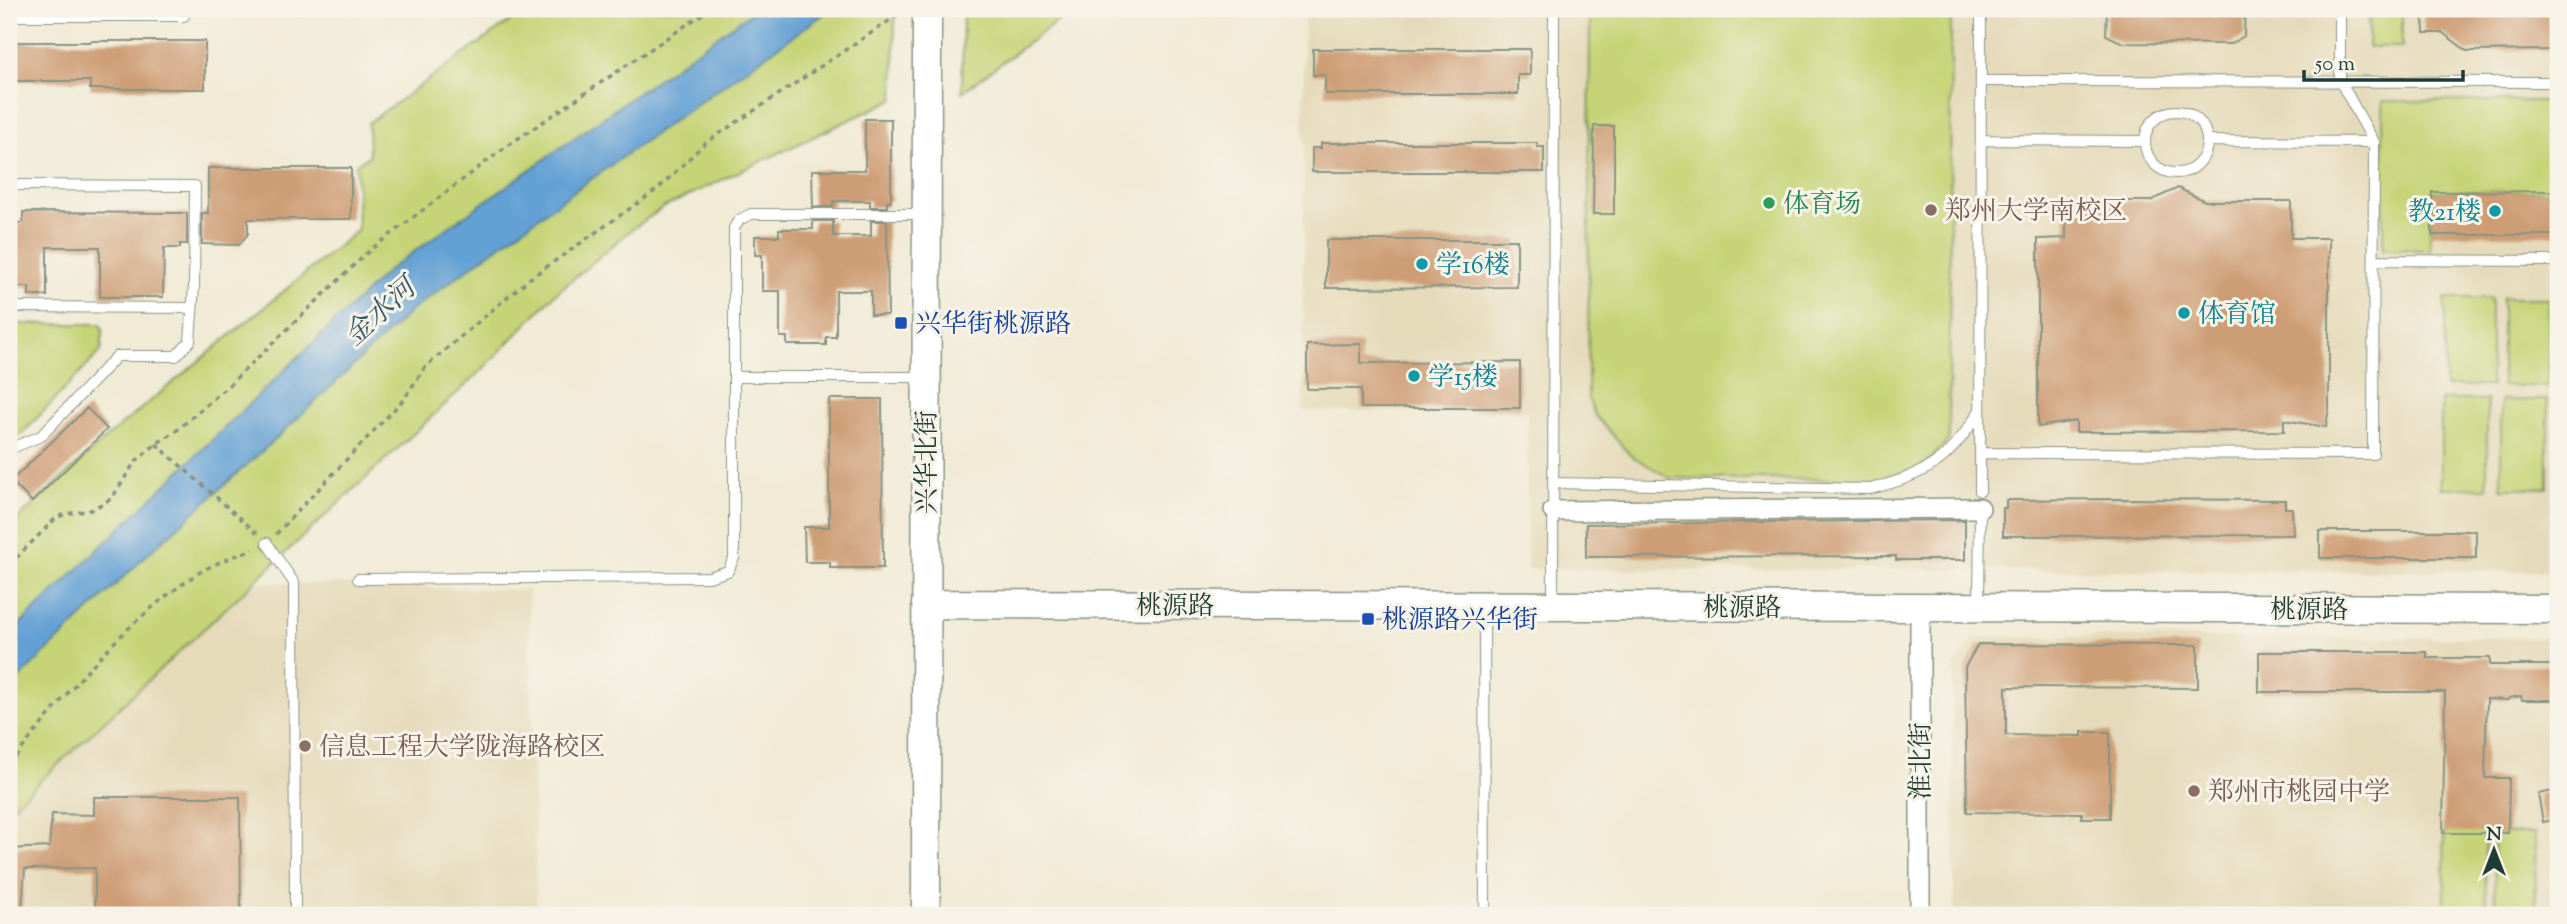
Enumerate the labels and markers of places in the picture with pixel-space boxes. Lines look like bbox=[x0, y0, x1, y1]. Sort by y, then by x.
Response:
place label: 体育场 bbox=[1783, 187, 1861, 224]
place label: 郑州大学南校区 bbox=[1945, 194, 2127, 231]
marker: 体育场 bbox=[1761, 195, 1777, 211]
place label: 教21楼 bbox=[2408, 195, 2481, 232]
marker: 郑州大学南校区 bbox=[1923, 202, 1939, 218]
marker: 教21楼 bbox=[2487, 203, 2503, 219]
place label: 学16楼 bbox=[1436, 248, 1510, 285]
marker: 学16楼 bbox=[1414, 256, 1430, 272]
place label: 体育馆 bbox=[2198, 297, 2276, 334]
marker: 体育馆 bbox=[2176, 305, 2192, 321]
place label: 兴华街桃源路 bbox=[915, 307, 1071, 344]
marker: 兴华街桃源路 bbox=[893, 315, 909, 331]
place label: 学15楼 bbox=[1428, 360, 1498, 397]
marker: 学15楼 bbox=[1406, 368, 1422, 384]
place label: 桃源路兴华街 bbox=[1382, 603, 1538, 640]
marker: 桃源路兴华街 bbox=[1360, 611, 1376, 627]
place label: 信息工程大学陇海路校区 bbox=[319, 730, 605, 767]
marker: 信息工程大学陇海路校区 bbox=[297, 738, 313, 754]
place label: 郑州市桃园中学 bbox=[2208, 775, 2390, 812]
marker: 郑州市桃园中学 bbox=[2186, 783, 2202, 799]

